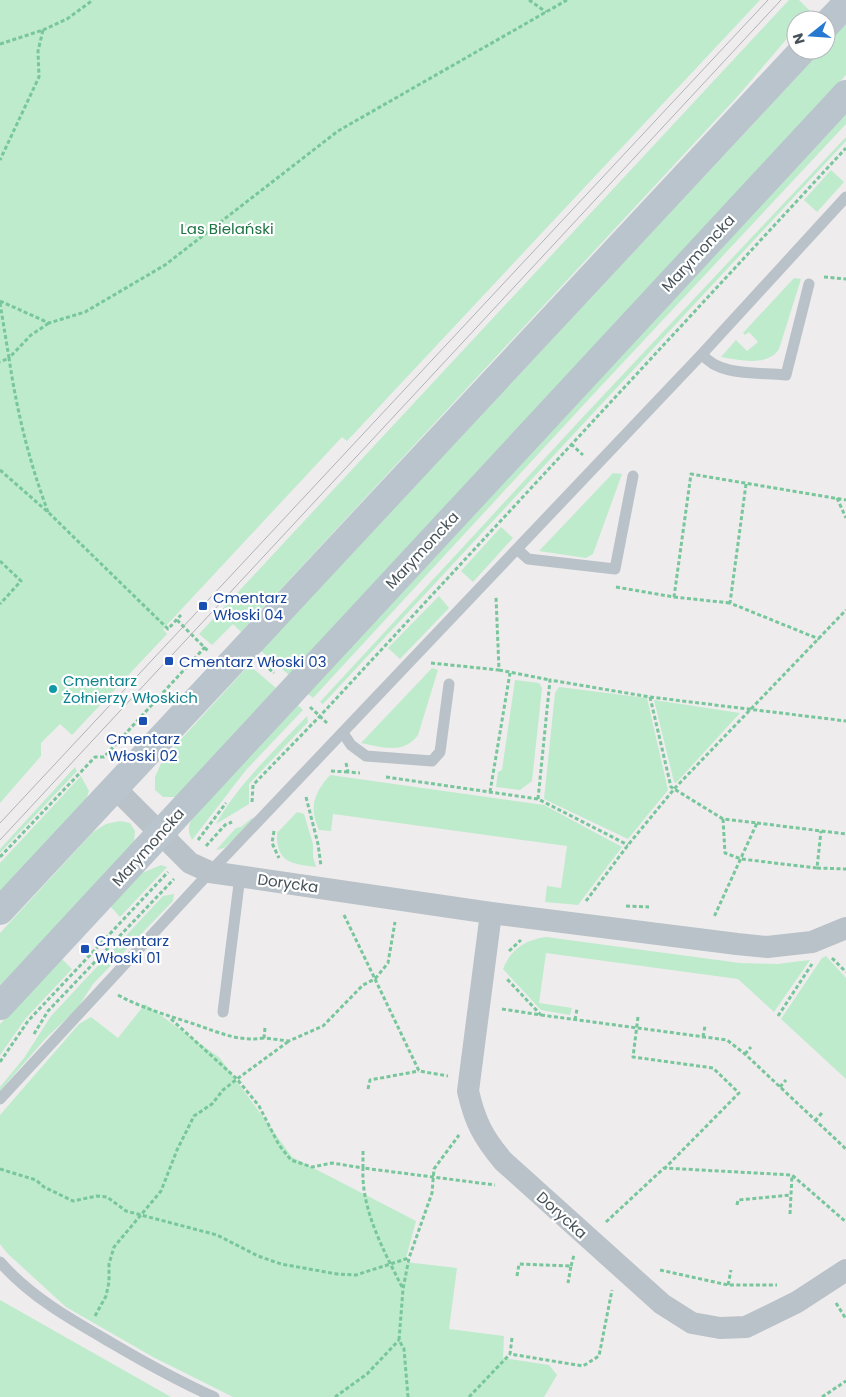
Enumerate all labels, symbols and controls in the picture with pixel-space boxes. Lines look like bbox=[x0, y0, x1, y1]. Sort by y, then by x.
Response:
north arrow bbox=[786, 10, 836, 60]
text: N bbox=[787, 31, 810, 47]
street label: Marymoncka bbox=[657, 210, 739, 296]
park label: Las Bielański bbox=[180, 218, 274, 239]
street label: Marymoncka bbox=[381, 507, 463, 593]
place label: Cmentarz Włoski 04 bbox=[213, 587, 287, 625]
marker: Cmentarz Włoski 04 bbox=[197, 600, 209, 612]
place label: Cmentarz Włoski 03 bbox=[179, 651, 326, 672]
marker: Cmentarz Włoski 03 bbox=[163, 655, 175, 667]
place label: Cmentarz Żołnierzy Włoskich bbox=[63, 670, 198, 708]
marker: Cmentarz Żołnierzy Włoskich bbox=[47, 683, 59, 695]
marker: Cmentarz Włoski 02 bbox=[137, 715, 149, 727]
place label: Cmentarz Włoski 02 bbox=[106, 728, 180, 766]
street label: Marymoncka bbox=[107, 803, 189, 891]
street label: Dorycka bbox=[256, 868, 320, 898]
place label: Cmentarz Włoski 01 bbox=[95, 930, 169, 968]
marker: Cmentarz Włoski 01 bbox=[79, 943, 91, 955]
street label: Dorycka bbox=[532, 1187, 592, 1243]

